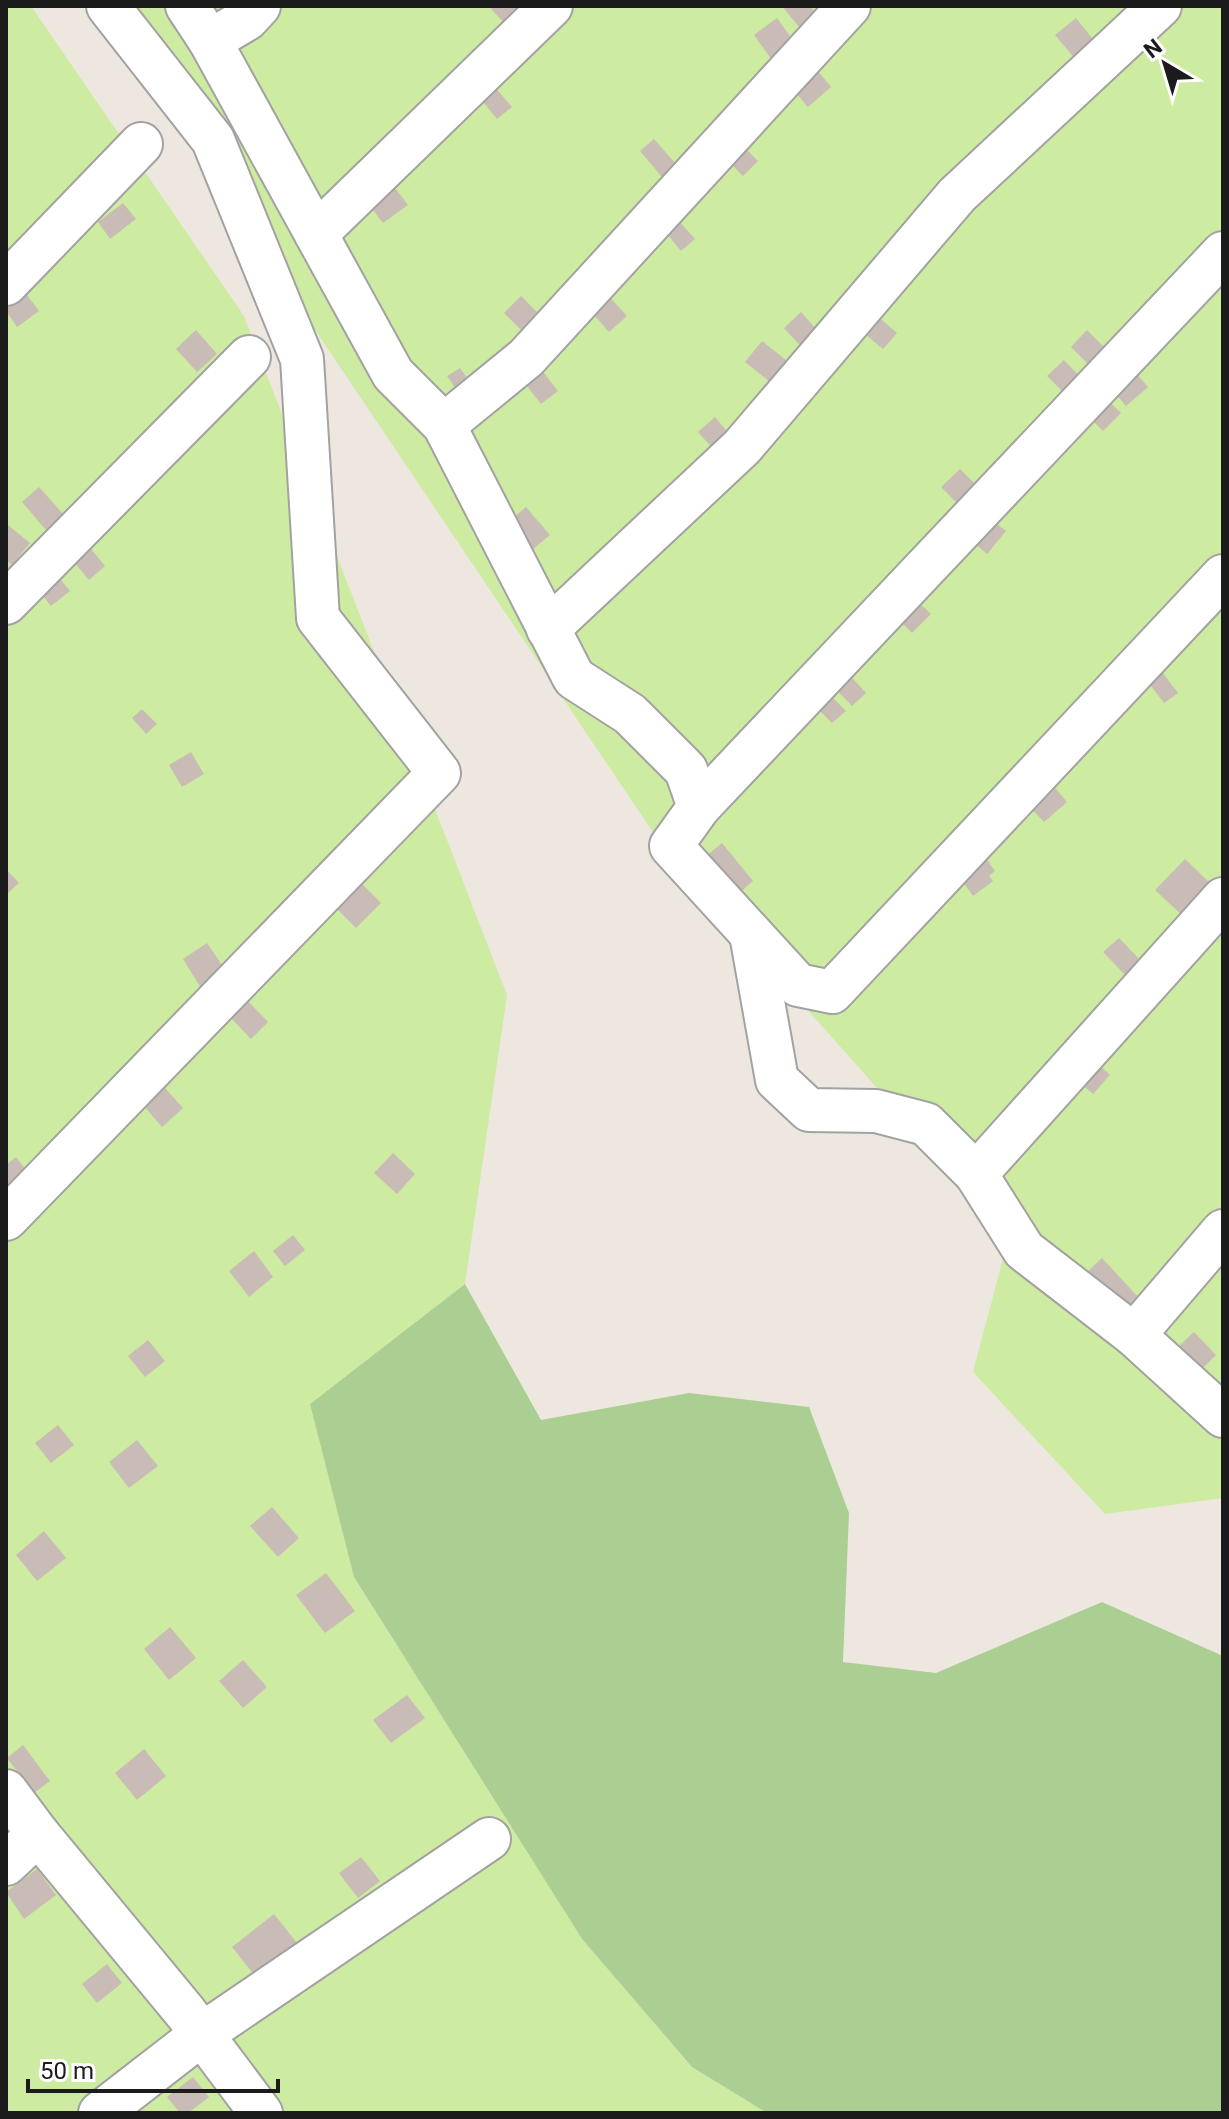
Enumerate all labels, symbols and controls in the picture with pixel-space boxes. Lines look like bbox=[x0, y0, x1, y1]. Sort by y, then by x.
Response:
north arrow bbox=[1125, 24, 1205, 104]
text: N bbox=[1139, 34, 1167, 63]
scale bar bbox=[28, 2043, 278, 2093]
text: 50 m bbox=[40, 2057, 94, 2085]

